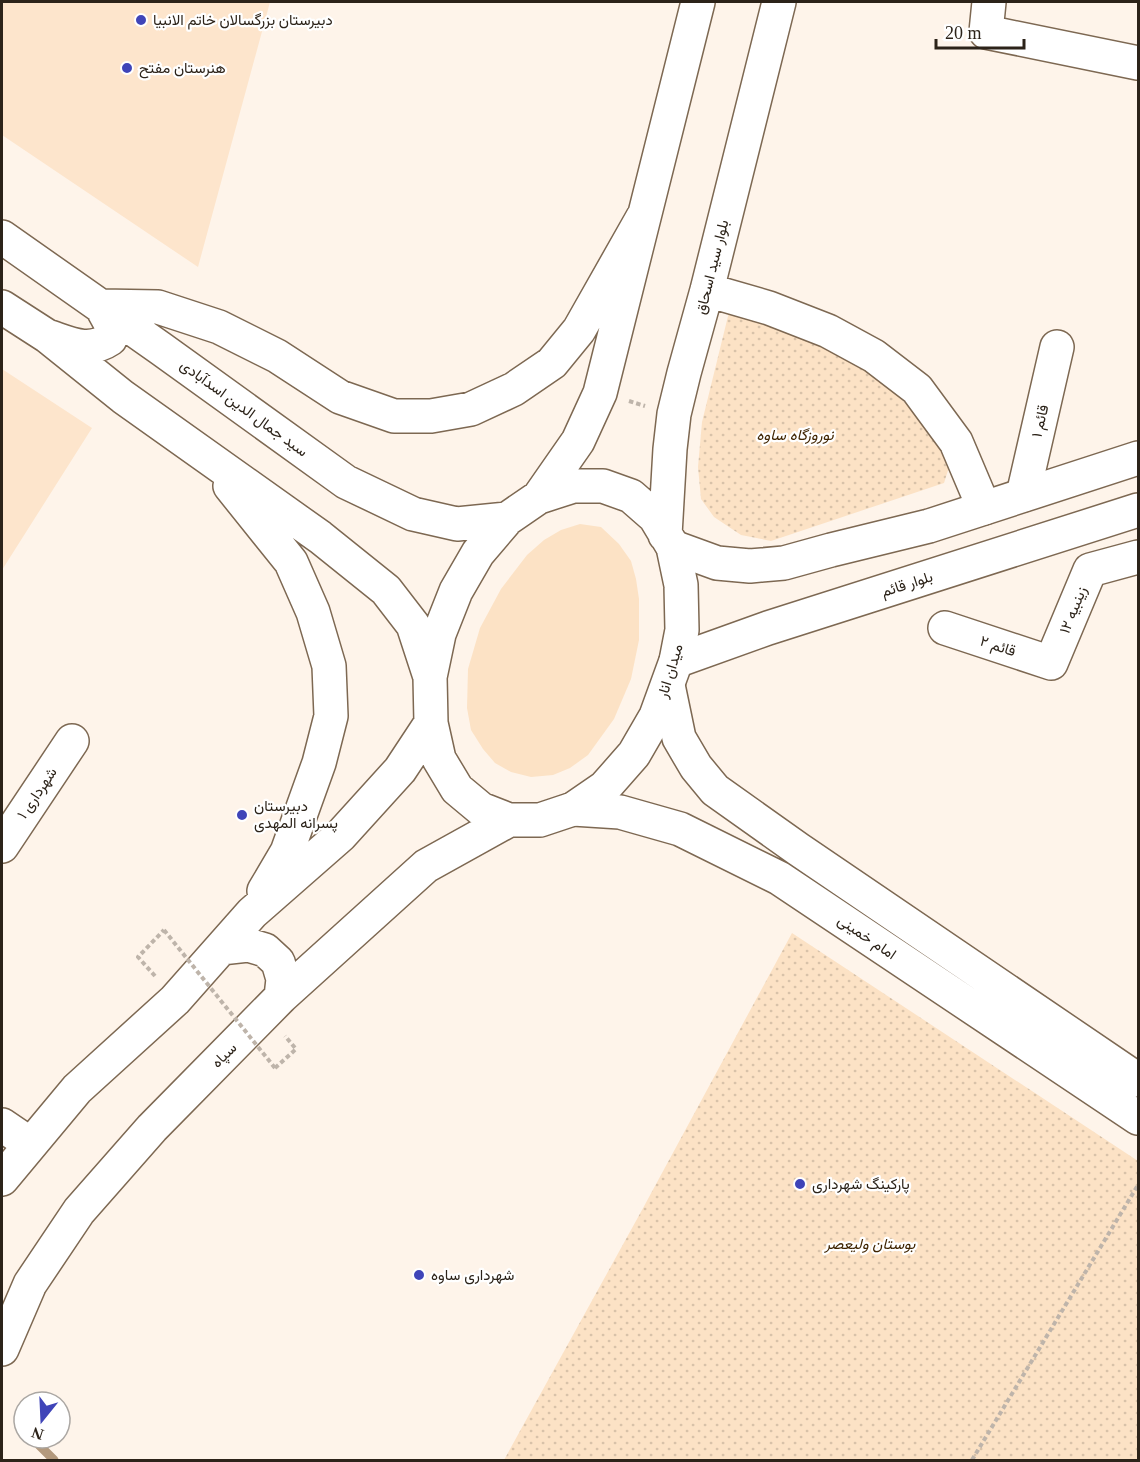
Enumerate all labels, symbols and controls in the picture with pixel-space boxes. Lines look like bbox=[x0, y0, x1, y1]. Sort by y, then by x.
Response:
place label: دبیرستان بزرگسالان خاتم الانبیا bbox=[153, 12, 333, 30]
scale bar bbox=[936, 12, 1024, 50]
marker: دبیرستان بزرگسالان خاتم الانبیا bbox=[134, 13, 148, 27]
text: 20 m bbox=[945, 23, 982, 43]
place label: هنرستان مفتح bbox=[139, 60, 226, 79]
marker: هنرستان مفتح bbox=[120, 61, 134, 75]
street label: بلوار سید اسحاق bbox=[692, 218, 732, 316]
street label: سید جمال الدین اسدآبادی bbox=[176, 356, 311, 461]
street label: قائم ۱ bbox=[1028, 403, 1053, 439]
park label: نوروزگاه ساوه bbox=[757, 427, 834, 444]
street label: بلوار قائم bbox=[879, 568, 935, 602]
street label: زینبیه ۱۲ bbox=[1056, 584, 1091, 636]
street label: قائم ۲ bbox=[978, 633, 1018, 661]
street label: میدان انار bbox=[654, 642, 687, 701]
street label: شهرداری ۱ bbox=[14, 764, 62, 823]
place label: دبیرستان پسرانه المهدی bbox=[254, 798, 338, 833]
marker: دبیرستان پسرانه المهدی bbox=[235, 808, 249, 822]
street label: امام خمینی bbox=[834, 912, 899, 964]
street label: سپاه bbox=[208, 1039, 241, 1072]
place label: پارکینگ شهرداری bbox=[812, 1176, 910, 1194]
marker: پارکینگ شهرداری bbox=[793, 1177, 807, 1191]
park label: بوستان ولیعصر bbox=[824, 1236, 916, 1253]
place label: شهرداری ساوه bbox=[431, 1267, 515, 1285]
marker: شهرداری ساوه bbox=[412, 1268, 426, 1282]
north arrow bbox=[12, 1390, 72, 1450]
text: N bbox=[29, 1424, 46, 1444]

